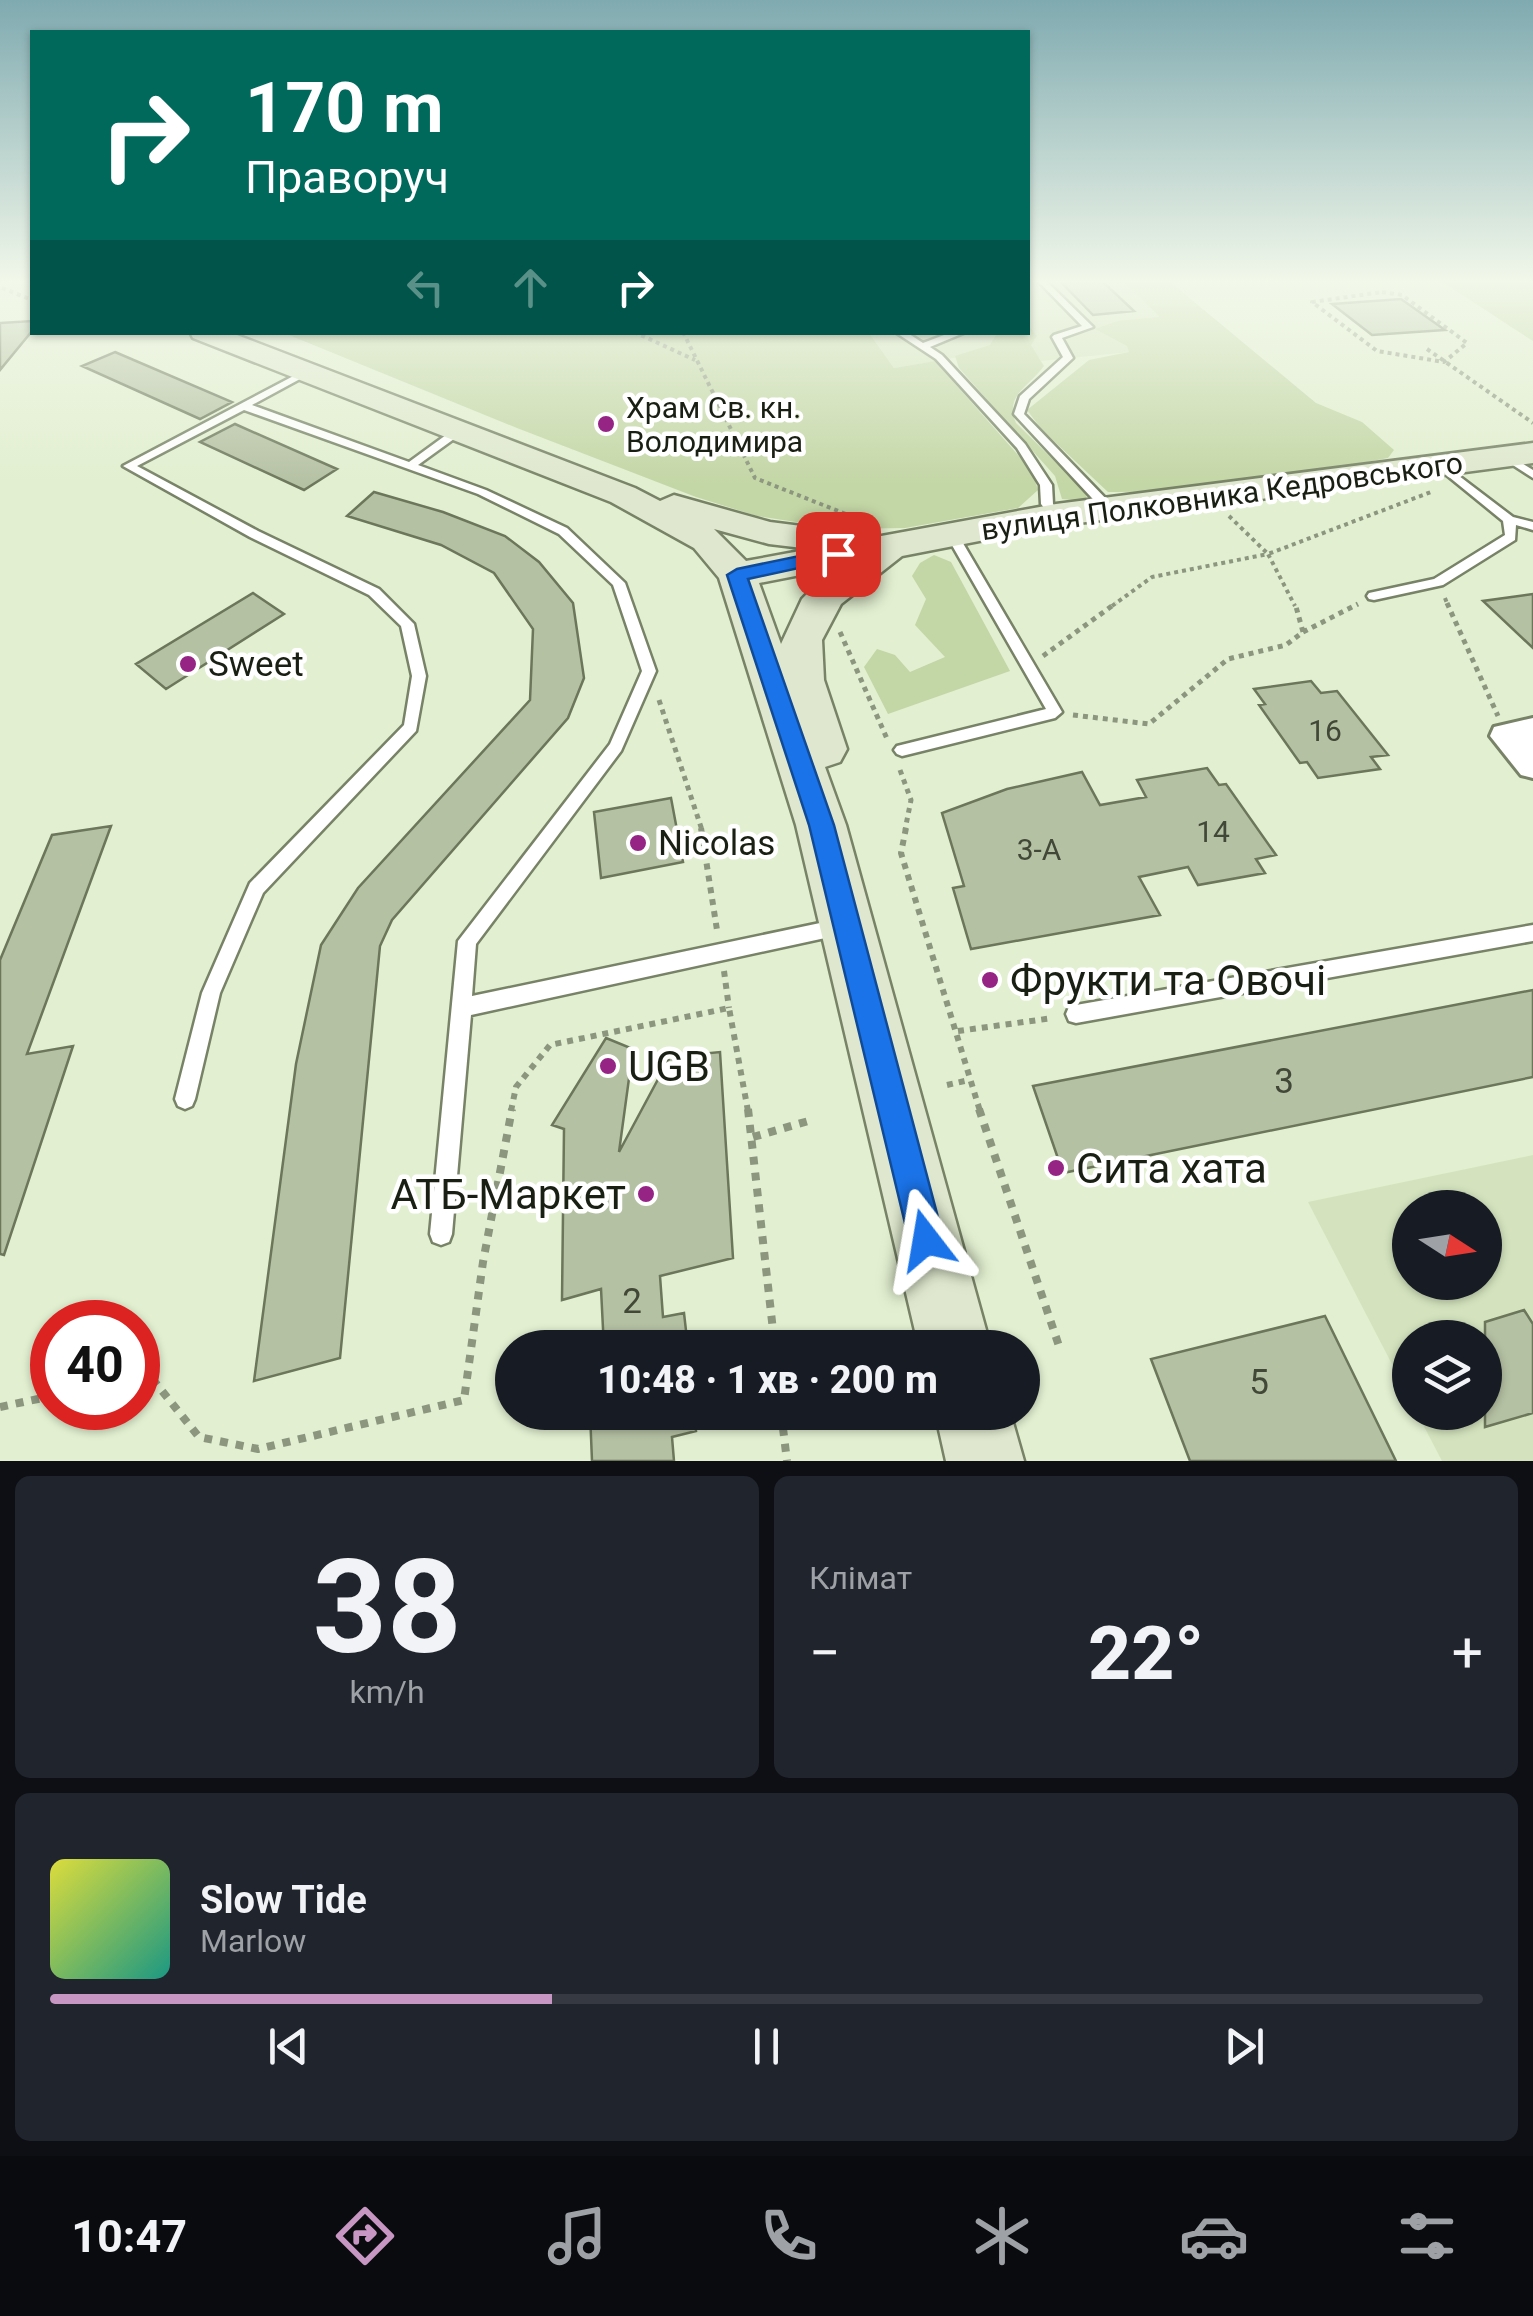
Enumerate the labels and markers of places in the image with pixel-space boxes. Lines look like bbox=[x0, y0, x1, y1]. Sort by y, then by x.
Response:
place label: Храм Св. кн. Володимира bbox=[626, 390, 803, 459]
marker: Храм Св. кн. Володимира bbox=[595, 413, 617, 435]
pin bbox=[796, 512, 881, 597]
place label: Sweet bbox=[208, 644, 304, 685]
marker: Sweet bbox=[177, 653, 199, 675]
place label: Nicolas bbox=[658, 823, 775, 864]
marker: Nicolas bbox=[627, 832, 649, 854]
place label: Фрукти та Овочі bbox=[1010, 956, 1326, 1005]
marker: Фрукти та Овочі bbox=[979, 969, 1001, 991]
place label: UGB bbox=[628, 1042, 710, 1091]
marker: UGB bbox=[597, 1055, 619, 1077]
place label: Сита хата bbox=[1076, 1144, 1267, 1193]
marker: Сита хата bbox=[1045, 1157, 1067, 1179]
place label: АТБ-Маркет bbox=[390, 1170, 626, 1219]
marker: АТБ-Маркет bbox=[635, 1183, 657, 1205]

